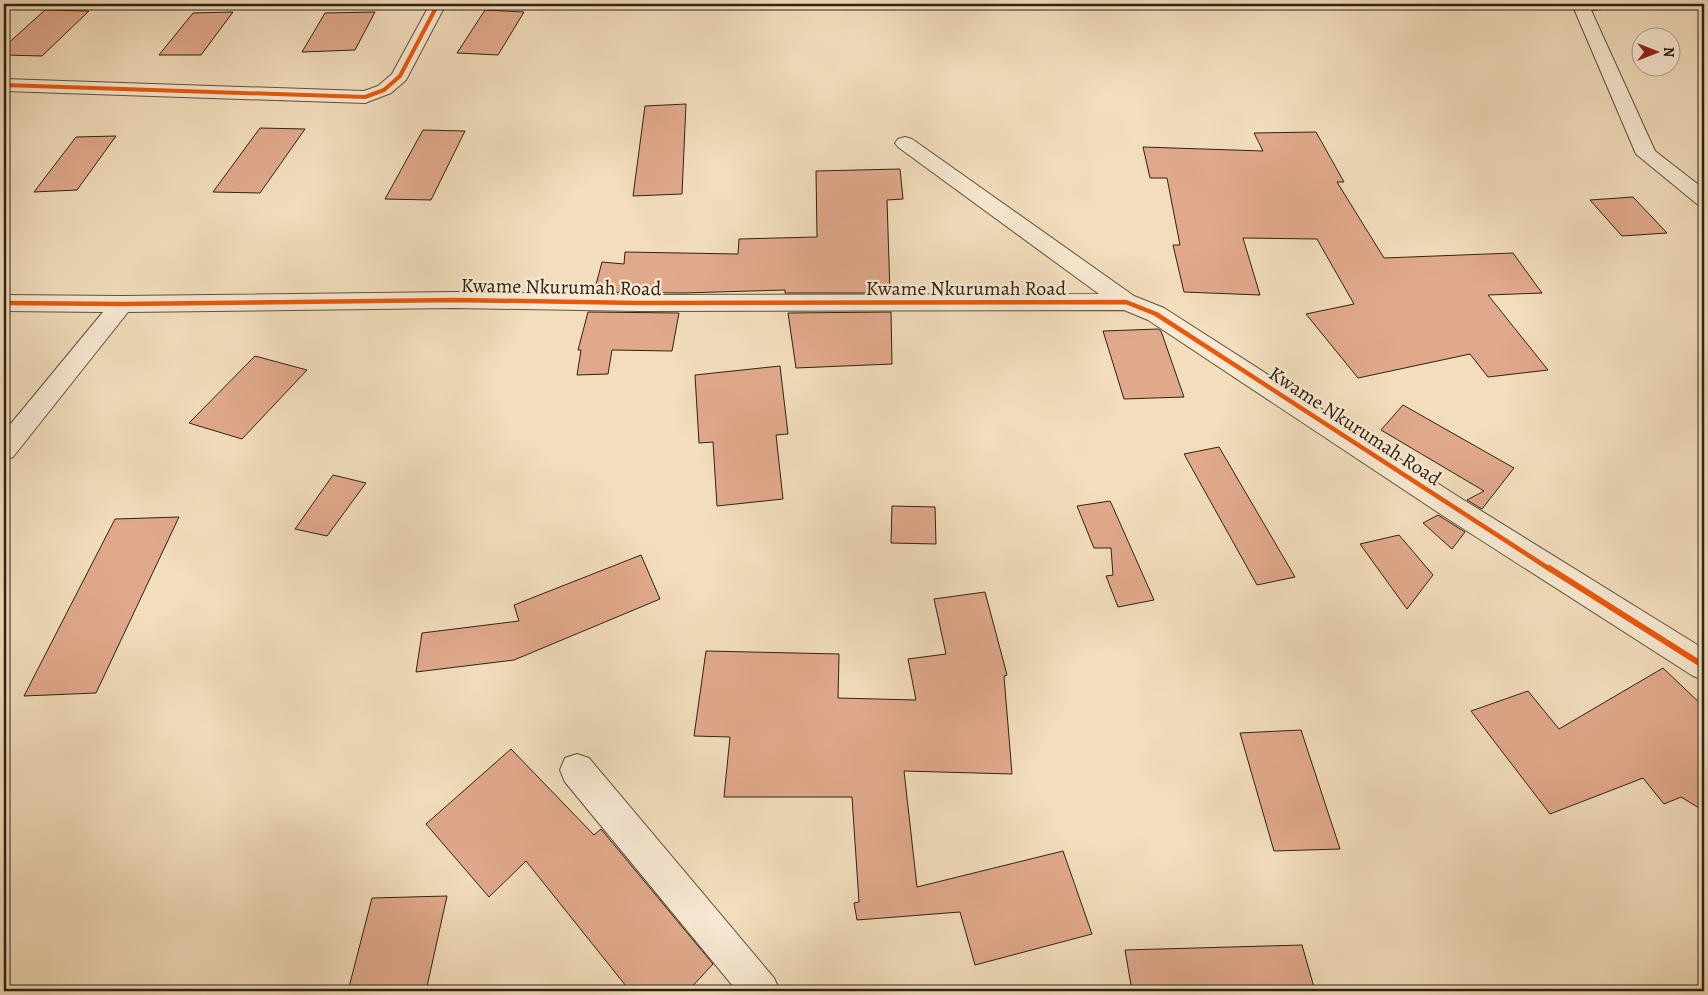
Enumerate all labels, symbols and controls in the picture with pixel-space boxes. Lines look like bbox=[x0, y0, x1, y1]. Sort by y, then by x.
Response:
north arrow bbox=[1630, 28, 1680, 78]
text: N bbox=[1659, 47, 1678, 57]
street label: Kwame Nkurumah Road bbox=[461, 272, 662, 302]
street label: Kwame Nkurumah Road bbox=[866, 275, 1066, 302]
street label: Kwame Nkurumah Road bbox=[1264, 360, 1447, 492]

